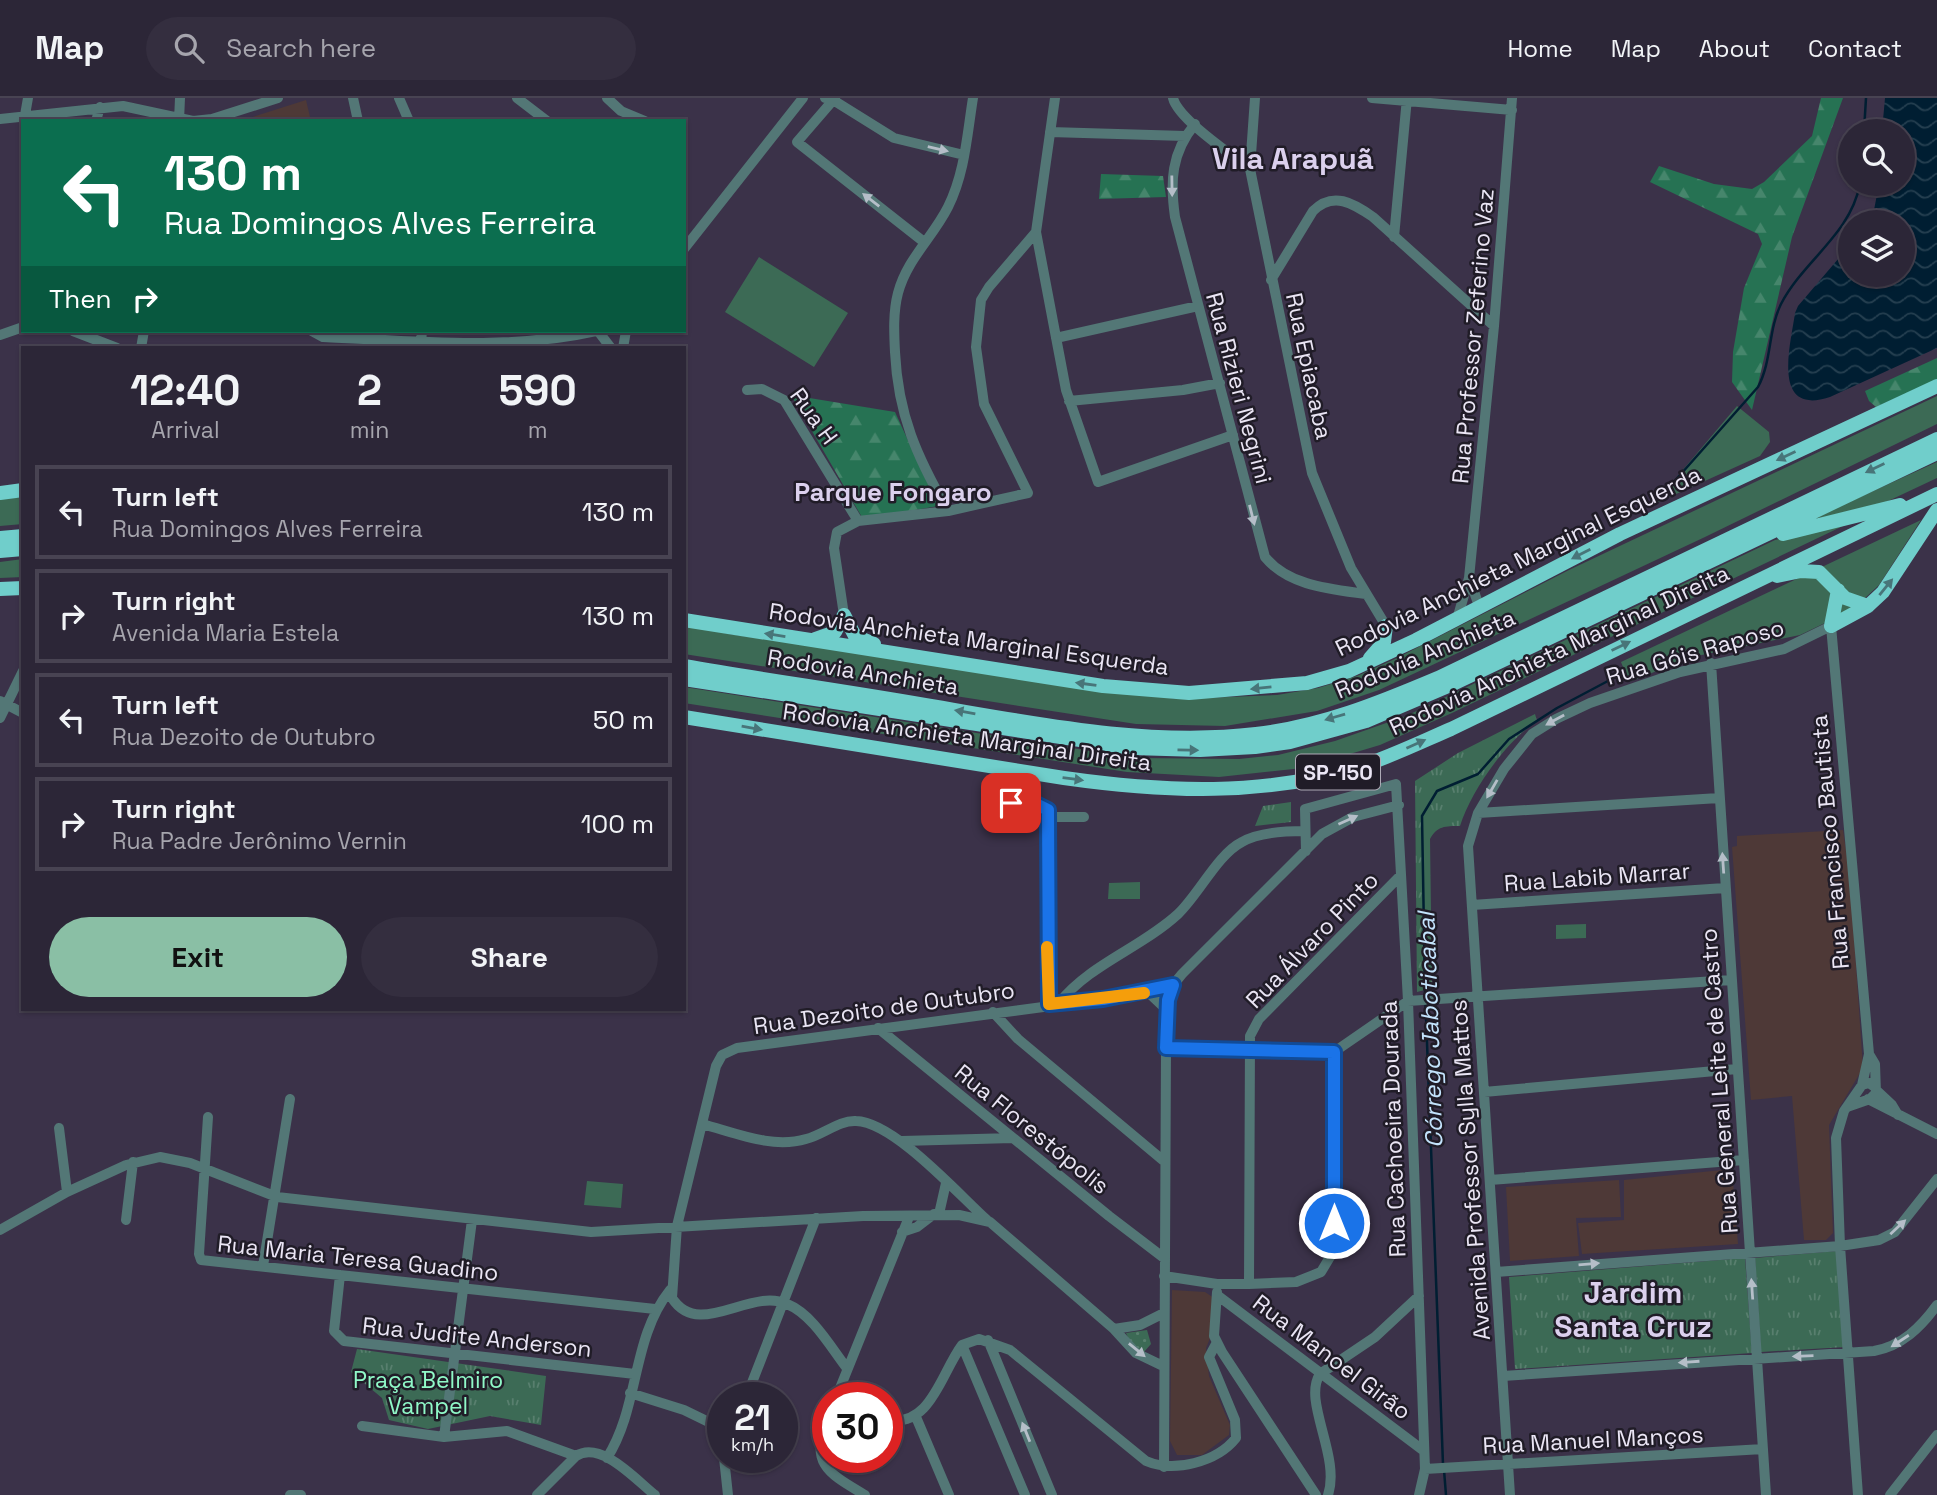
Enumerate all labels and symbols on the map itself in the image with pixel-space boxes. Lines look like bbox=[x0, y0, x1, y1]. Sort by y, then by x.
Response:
district label: Vila Arapuã bbox=[1212, 139, 1374, 178]
one-way arrow bbox=[927, 144, 949, 155]
one-way arrow bbox=[1166, 175, 1178, 197]
street label: Rua Professor Zeferino Vaz bbox=[1445, 187, 1501, 485]
one-way arrow bbox=[862, 192, 880, 207]
street label: Rua Rizieri Negrini bbox=[1199, 289, 1279, 487]
street label: Rua Epiacaba bbox=[1279, 290, 1339, 442]
street label: Rua H bbox=[783, 382, 845, 450]
one-way arrow bbox=[1776, 451, 1796, 462]
street label: Rodovia Anchieta Marginal Esquerda bbox=[1330, 460, 1706, 662]
one-way arrow bbox=[1865, 463, 1885, 474]
district label: Parque Fongaro bbox=[794, 475, 992, 509]
one-way arrow bbox=[1247, 504, 1258, 526]
one-way arrow bbox=[1571, 548, 1591, 560]
street label: Rodovia Anchieta Marginal Direita bbox=[1384, 558, 1734, 742]
one-way arrow bbox=[1878, 578, 1893, 596]
street label: Rodovia Anchieta Marginal Esquerda bbox=[767, 597, 1171, 681]
street label: Rodovia Anchieta bbox=[1331, 604, 1519, 704]
street label: Rua Góis Raposo bbox=[1602, 612, 1788, 692]
one-way arrow bbox=[764, 629, 786, 640]
one-way arrow bbox=[1611, 641, 1631, 652]
street label: Rodovia Anchieta bbox=[765, 643, 961, 701]
one-way arrow bbox=[1075, 678, 1097, 689]
one-way arrow bbox=[1250, 683, 1272, 694]
street label: Rodovia Anchieta Marginal Direita bbox=[781, 696, 1153, 778]
one-way arrow bbox=[954, 706, 976, 717]
one-way arrow bbox=[1325, 713, 1346, 723]
one-way arrow bbox=[1545, 714, 1565, 726]
street label: Rua Francisco Bautista bbox=[1804, 714, 1856, 970]
one-way arrow bbox=[741, 723, 763, 734]
one-way arrow bbox=[1406, 738, 1426, 750]
one-way arrow bbox=[1177, 744, 1199, 756]
road number: SP-150 bbox=[1296, 754, 1380, 790]
pin bbox=[981, 773, 1041, 833]
one-way arrow bbox=[1062, 773, 1084, 784]
one-way arrow bbox=[1486, 779, 1498, 799]
one-way arrow bbox=[1338, 814, 1358, 826]
one-way arrow bbox=[1717, 852, 1728, 874]
street label: Rua Labib Marrar bbox=[1503, 856, 1691, 898]
street label: Rua Álvaro Pinto bbox=[1239, 865, 1385, 1015]
water label: Córrego Jaboticabal bbox=[1410, 908, 1450, 1148]
street label: Rua General Leite de Castro bbox=[1693, 927, 1745, 1235]
street label: Rua Dezoito de Outubro bbox=[751, 975, 1017, 1041]
street label: Avenida Professor Sylla Mattos bbox=[1443, 999, 1497, 1341]
street label: Rua Cachoeira Dourada bbox=[1374, 1000, 1412, 1258]
street label: Rua Florestópolis bbox=[949, 1057, 1115, 1201]
position arrow bbox=[1297, 1186, 1371, 1260]
one-way arrow bbox=[1889, 1220, 1906, 1236]
street label: Rua Maria Teresa Guadino bbox=[216, 1228, 500, 1288]
one-way arrow bbox=[1578, 1258, 1600, 1269]
district label: Jardim Santa Cruz bbox=[1554, 1273, 1712, 1346]
one-way arrow bbox=[1747, 1278, 1758, 1300]
street label: Rua Manoel Girão bbox=[1247, 1288, 1417, 1426]
street label: Rua Judite Anderson bbox=[361, 1310, 593, 1364]
one-way arrow bbox=[1890, 1334, 1909, 1347]
one-way arrow bbox=[1127, 1343, 1145, 1358]
one-way arrow bbox=[1792, 1350, 1814, 1362]
one-way arrow bbox=[1678, 1357, 1700, 1368]
park label: Praça Belmiro Vampel bbox=[353, 1365, 503, 1421]
speed limit sign: 30 bbox=[812, 1382, 903, 1473]
street label: Rua Manuel Manços bbox=[1482, 1419, 1704, 1461]
one-way arrow bbox=[1020, 1422, 1032, 1442]

